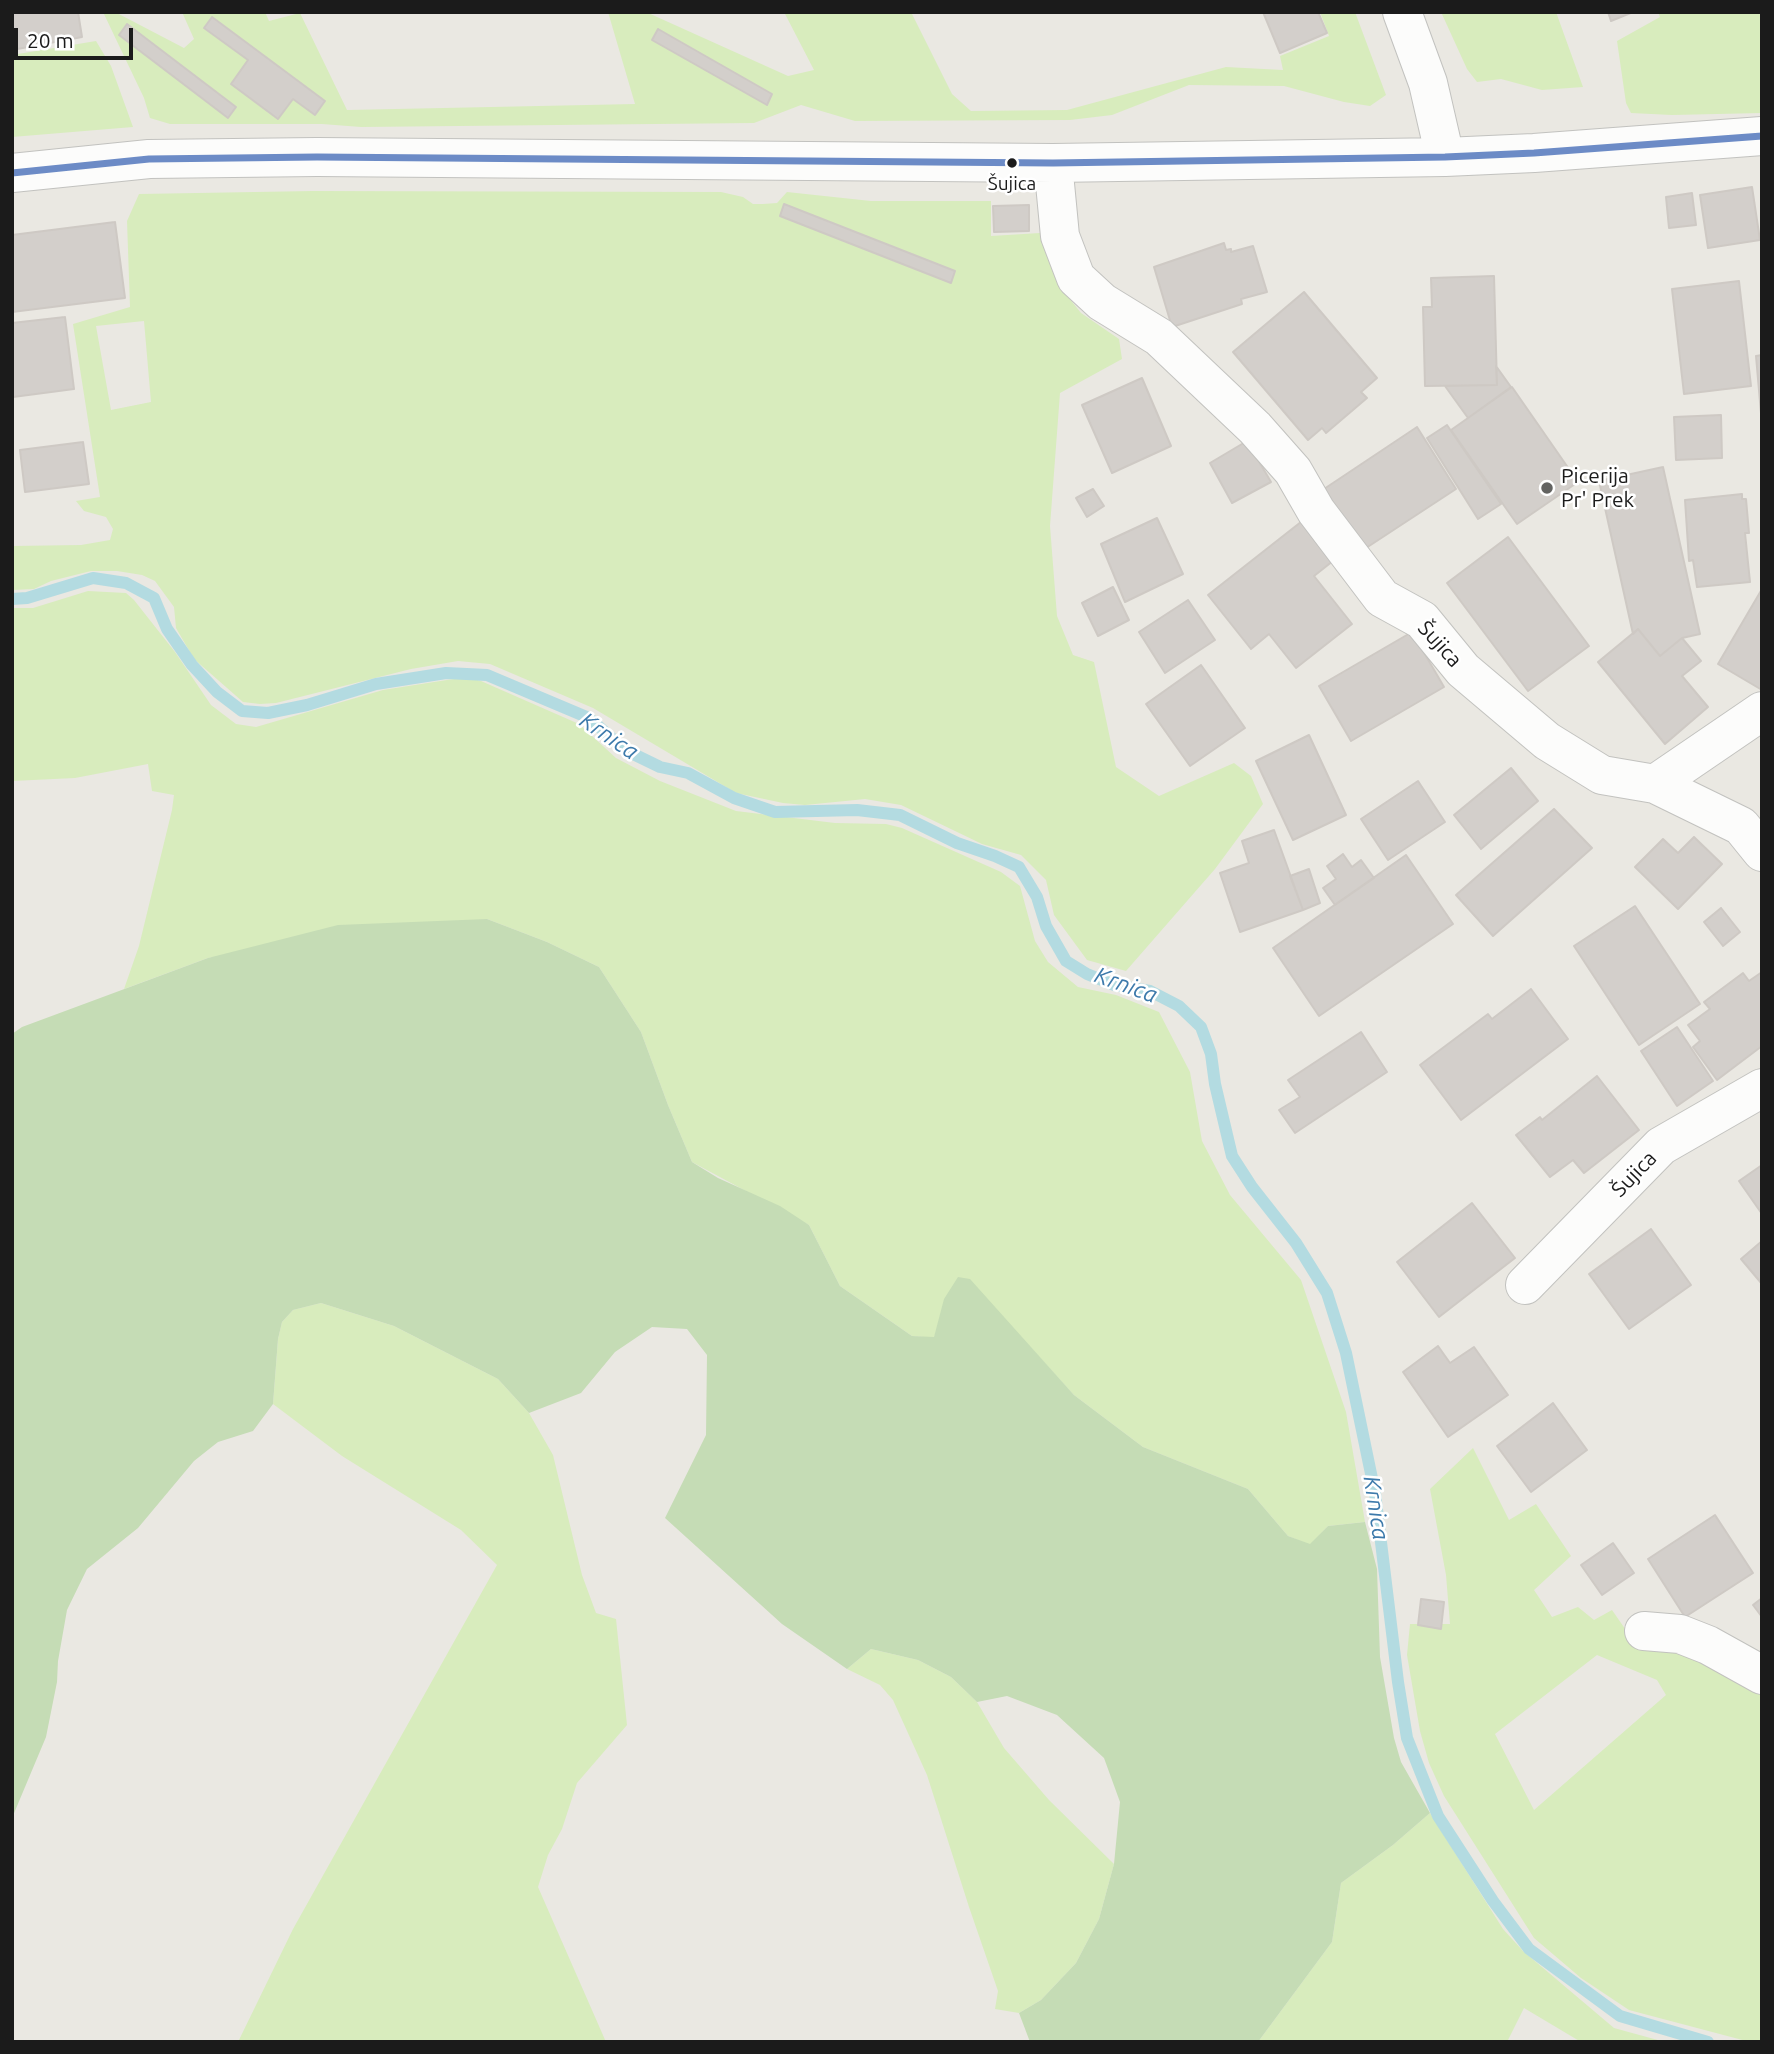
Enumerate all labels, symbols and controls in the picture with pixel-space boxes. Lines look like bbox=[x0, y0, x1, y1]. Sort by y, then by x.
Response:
scale bar bbox=[18, 14, 136, 58]
text: 20 m bbox=[27, 28, 74, 52]
marker: Šujica bbox=[1005, 156, 1019, 170]
place label: Šujica bbox=[988, 173, 1036, 195]
place label: Picerija Pr' Prek bbox=[1561, 463, 1634, 513]
marker: Picerija Pr' Prek bbox=[1539, 480, 1555, 496]
street label: Šujica bbox=[1413, 616, 1467, 672]
water label: Krnica bbox=[575, 707, 643, 765]
water label: Krnica bbox=[1091, 961, 1161, 1009]
street label: Šujica bbox=[1606, 1146, 1662, 1202]
water label: Krnica bbox=[1357, 1474, 1395, 1542]

